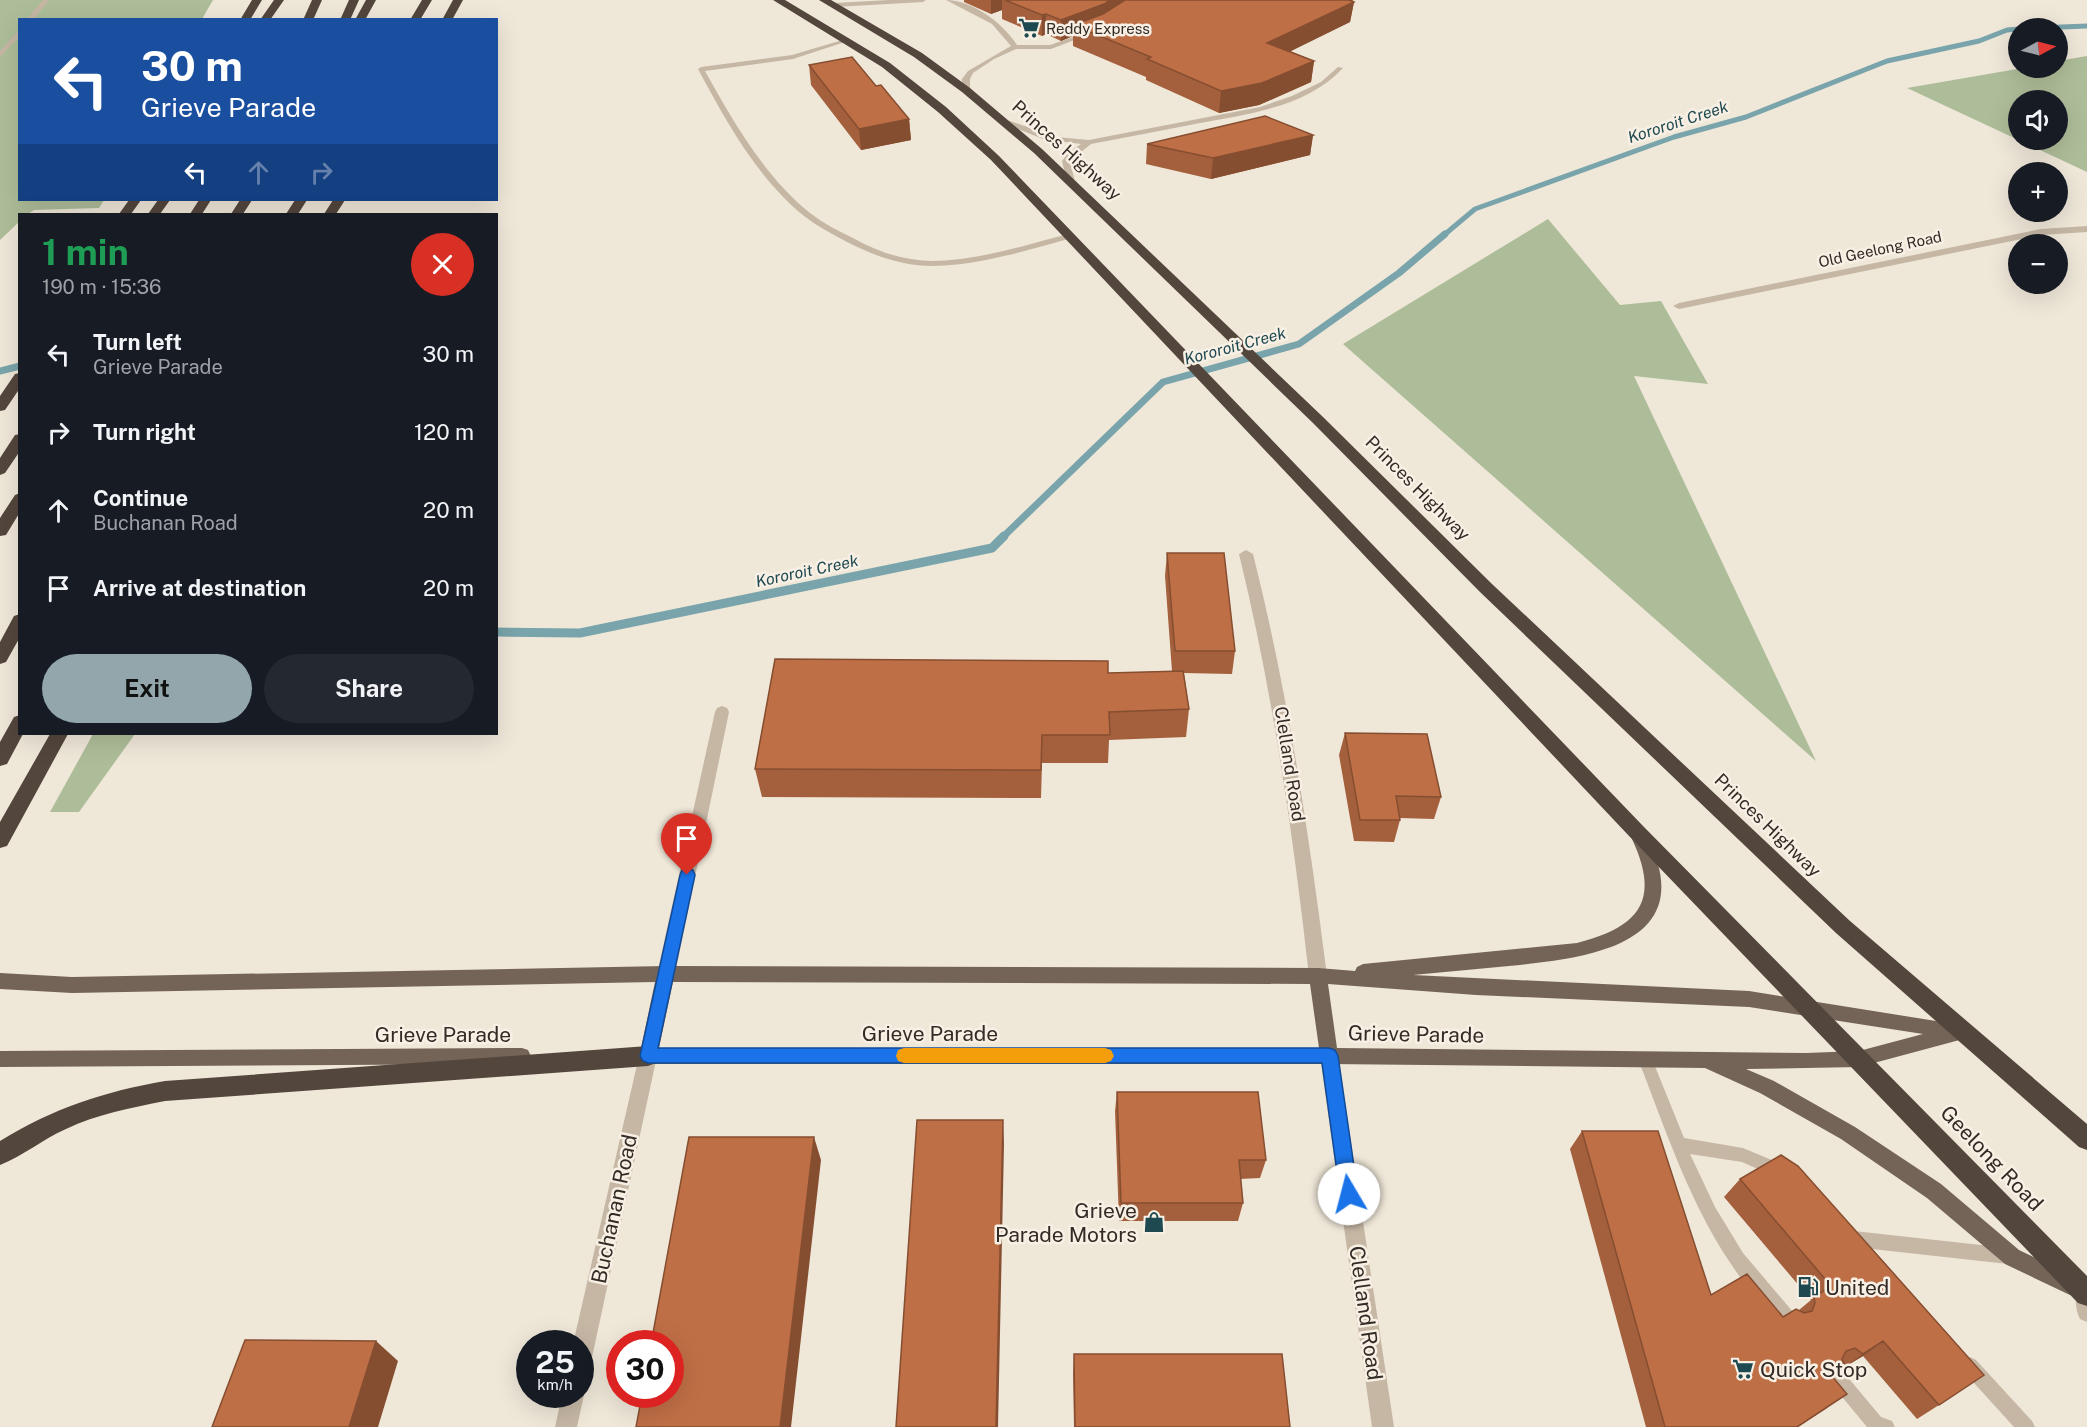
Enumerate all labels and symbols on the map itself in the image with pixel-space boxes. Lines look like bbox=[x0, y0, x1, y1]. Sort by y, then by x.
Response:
supermarket icon: Reddy Express bbox=[1017, 16, 1041, 40]
north arrow bbox=[2008, 18, 2068, 78]
place label: Reddy Express bbox=[1046, 20, 1150, 37]
street label: Princes Highway bbox=[1008, 96, 1126, 205]
water label: Kororoit Creek bbox=[1625, 97, 1731, 147]
street label: Old Geelong Road bbox=[1817, 228, 1943, 270]
water label: Kororoit Creek bbox=[1182, 323, 1288, 369]
street label: Princes Highway bbox=[1361, 431, 1475, 545]
water label: Kororoit Creek bbox=[754, 551, 860, 591]
street label: Clelland Road bbox=[1271, 705, 1309, 823]
street label: Princes Highway bbox=[1711, 769, 1826, 881]
pin bbox=[661, 813, 712, 875]
street label: Grieve Parade bbox=[1348, 1020, 1484, 1048]
street label: Grieve Parade bbox=[862, 1021, 998, 1046]
street label: Grieve Parade bbox=[375, 1022, 511, 1047]
street label: Geelong Road bbox=[1935, 1100, 2049, 1216]
street label: Buchanan Road bbox=[586, 1132, 642, 1286]
position arrow bbox=[1317, 1162, 1381, 1226]
place label: Grieve Parade Motors bbox=[995, 1198, 1137, 1247]
shop icon: Grieve Parade Motors bbox=[1142, 1210, 1166, 1234]
street label: Clelland Road bbox=[1344, 1244, 1388, 1382]
fuel station icon: United bbox=[1796, 1275, 1820, 1299]
place label: United bbox=[1825, 1275, 1889, 1300]
speed limit sign: 30 bbox=[606, 1330, 684, 1408]
supermarket icon: Quick Stop bbox=[1731, 1357, 1755, 1381]
place label: Quick Stop bbox=[1760, 1357, 1867, 1382]

